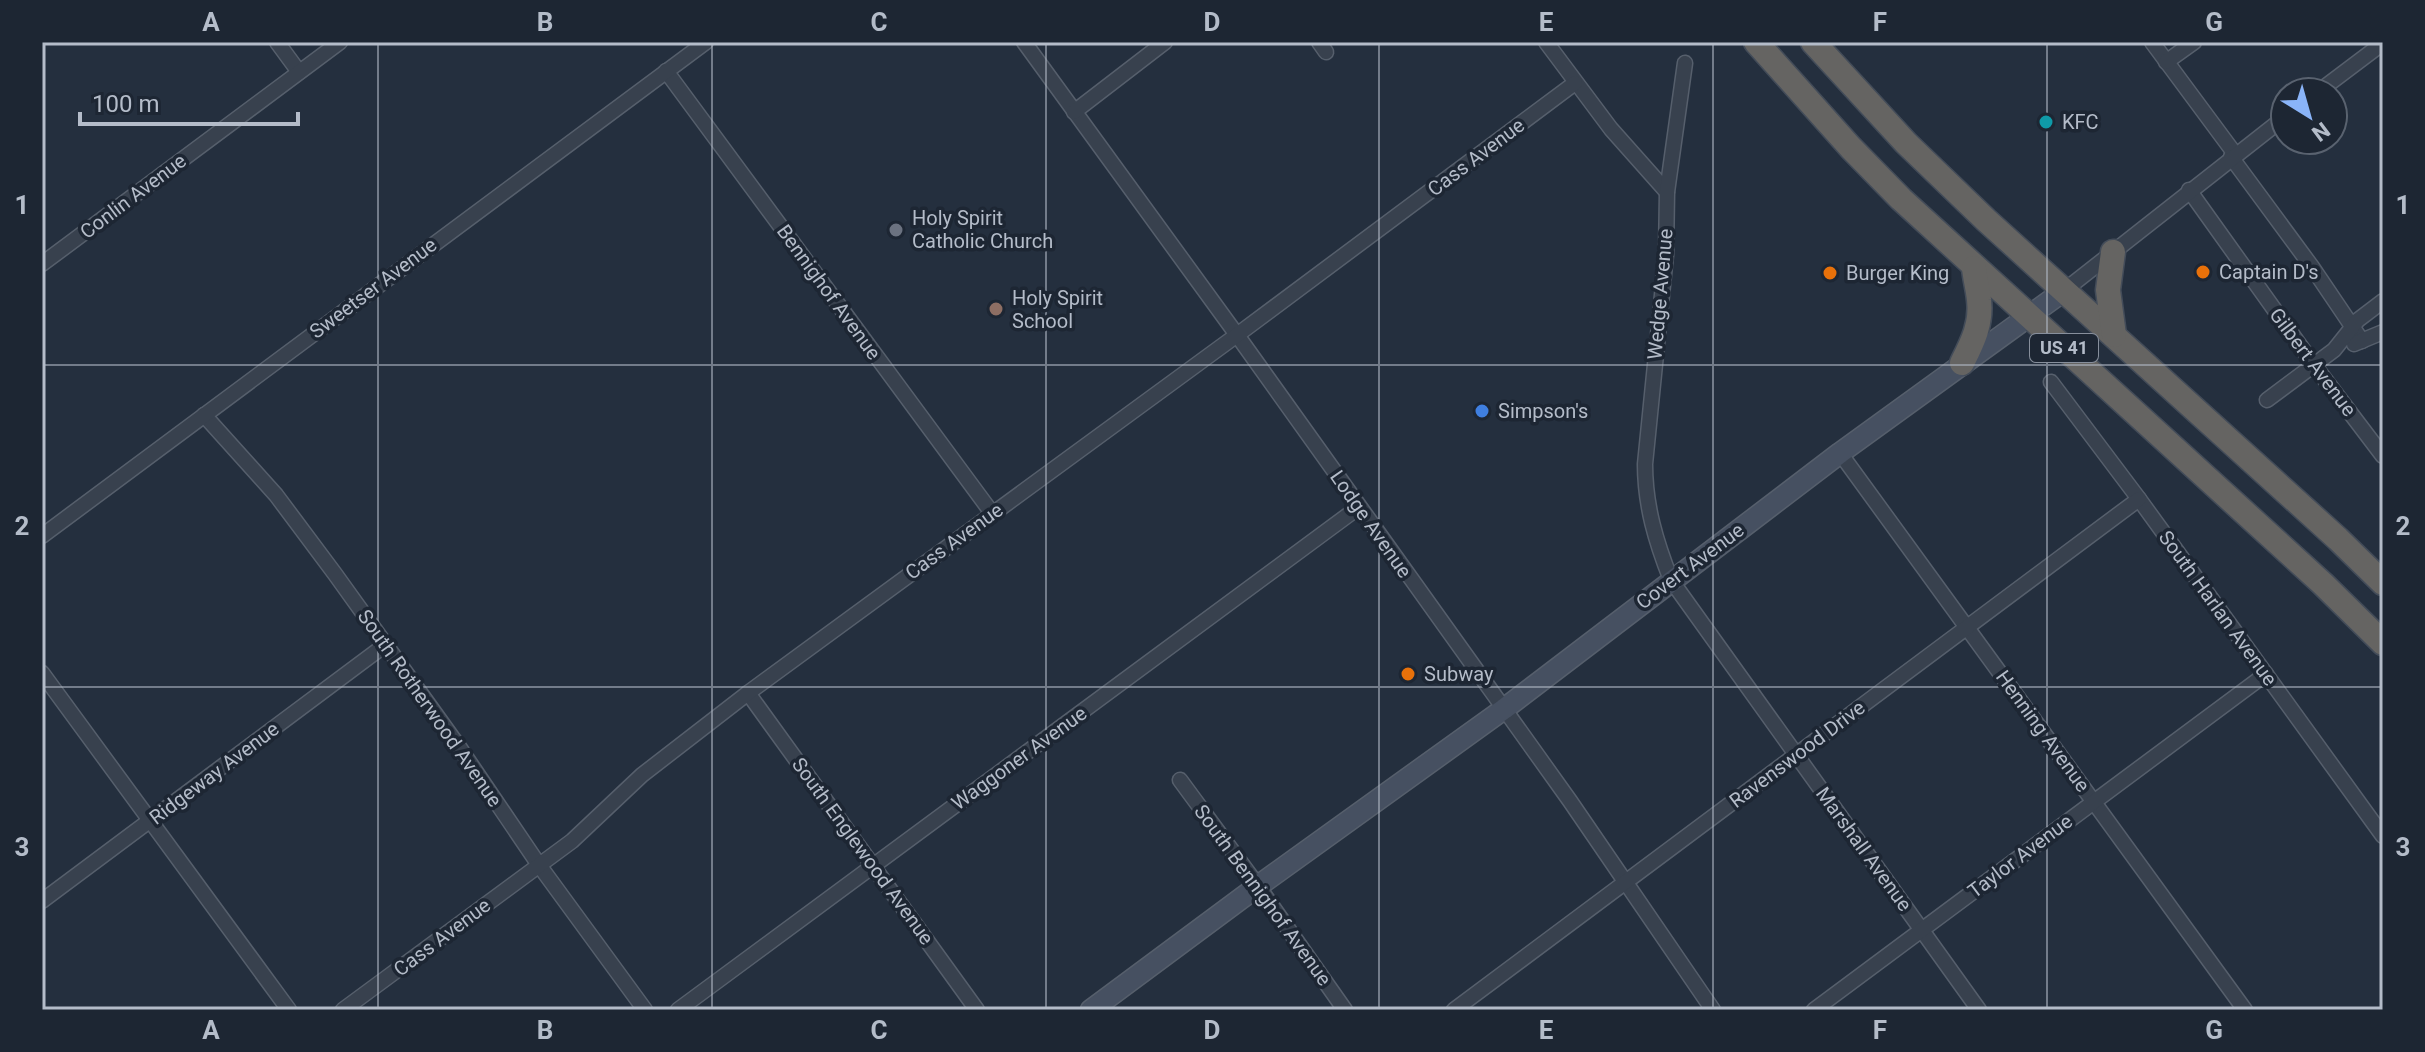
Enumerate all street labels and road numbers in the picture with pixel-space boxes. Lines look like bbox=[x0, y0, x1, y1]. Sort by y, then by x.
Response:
street label: Cass Avenue bbox=[1423, 113, 1529, 201]
street label: Conlin Avenue bbox=[75, 148, 191, 244]
street label: Bennighof Avenue bbox=[772, 220, 886, 364]
street label: Wedge Avenue bbox=[1642, 227, 1678, 361]
street label: Sweetser Avenue bbox=[305, 232, 441, 344]
street label: Gilbert Avenue bbox=[2264, 303, 2362, 421]
road number: US 41 bbox=[2030, 334, 2098, 362]
street label: Lodge Avenue bbox=[1325, 466, 1417, 582]
street label: Cass Avenue bbox=[900, 498, 1008, 584]
street label: Covert Avenue bbox=[1631, 518, 1749, 614]
street label: South Harlan Avenue bbox=[2154, 526, 2282, 690]
street label: South Rotherwood Avenue bbox=[353, 605, 507, 811]
street label: Henning Avenue bbox=[1991, 666, 2095, 796]
street label: Ravenswood Drive bbox=[1724, 695, 1870, 813]
street label: Waggoner Avenue bbox=[947, 701, 1091, 815]
street label: Ridgeway Avenue bbox=[145, 717, 283, 829]
street label: South Englewood Avenue bbox=[787, 753, 939, 949]
street label: Marshall Avenue bbox=[1811, 782, 1917, 916]
street label: South Bennighof Avenue bbox=[1189, 800, 1337, 990]
street label: Taylor Avenue bbox=[1963, 809, 2077, 903]
street label: Cass Avenue bbox=[389, 893, 495, 981]

